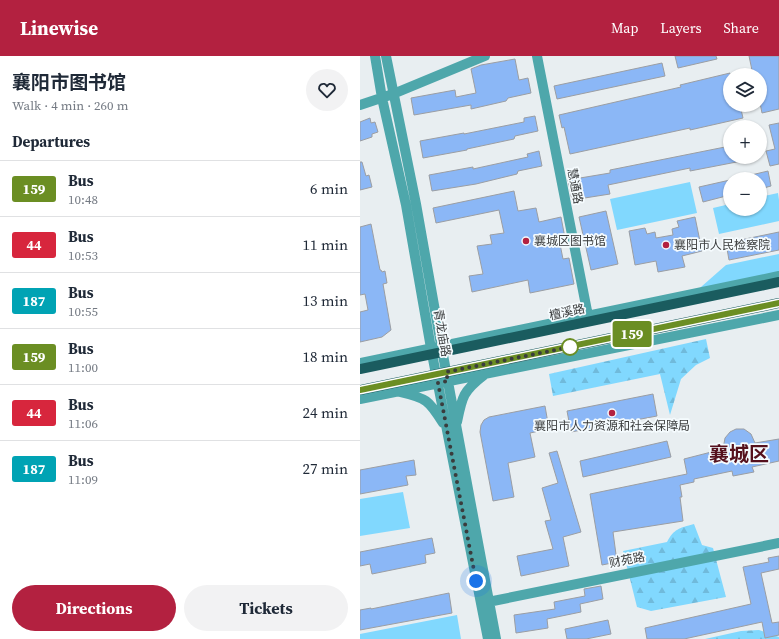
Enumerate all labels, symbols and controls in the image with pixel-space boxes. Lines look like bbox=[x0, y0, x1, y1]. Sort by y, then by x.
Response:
text: Linewise bbox=[20, 15, 98, 41]
text: Map bbox=[611, 18, 638, 38]
text: Layers bbox=[660, 18, 702, 38]
text: Share bbox=[724, 18, 759, 38]
map controls bbox=[723, 68, 767, 216]
button: layers bbox=[723, 68, 767, 112]
text: 襄阳市图书馆 bbox=[12, 69, 126, 95]
button: heart bbox=[306, 69, 348, 111]
text: Walk · 4 min · 260 m bbox=[12, 97, 128, 114]
button: + bbox=[723, 120, 767, 164]
text: Departures bbox=[12, 131, 90, 152]
street label: 慧通路 bbox=[564, 167, 586, 205]
text: Bus bbox=[68, 170, 94, 191]
button: − bbox=[723, 172, 767, 216]
text: 6 min bbox=[310, 178, 348, 199]
text: 159 bbox=[23, 179, 45, 199]
text: 10:48 bbox=[68, 191, 98, 208]
text: Bus bbox=[68, 226, 94, 247]
place label: 襄城区图书馆 bbox=[534, 233, 606, 249]
text: 11 min bbox=[302, 234, 348, 255]
text: 44 bbox=[26, 235, 42, 255]
marker: 襄城区图书馆 bbox=[521, 236, 531, 246]
place label: 襄阳市人民检察院 bbox=[674, 237, 770, 253]
marker: 襄阳市人民检察院 bbox=[661, 240, 671, 250]
text: 10:53 bbox=[68, 247, 98, 264]
text: Bus bbox=[68, 282, 94, 303]
text: 13 min bbox=[302, 290, 348, 311]
text: 187 bbox=[23, 291, 45, 311]
street label: 檀溪路 bbox=[548, 300, 586, 324]
text: 10:55 bbox=[68, 303, 98, 320]
street label: 青龙庙路 bbox=[430, 308, 454, 358]
line badge: 159 bbox=[609, 321, 655, 347]
text: 159 bbox=[621, 324, 643, 344]
text: Bus bbox=[68, 338, 94, 359]
unlabelled marker bbox=[561, 338, 579, 356]
text: 18 min bbox=[302, 346, 348, 367]
text: 159 bbox=[23, 347, 45, 367]
text: 11:00 bbox=[68, 359, 98, 376]
text: Bus bbox=[68, 394, 94, 415]
text: 24 min bbox=[302, 402, 348, 423]
text: 44 bbox=[26, 403, 42, 423]
marker: 襄阳市人力资源和社会保障局 bbox=[607, 408, 617, 418]
text: 11:06 bbox=[68, 415, 98, 432]
place label: 襄阳市人力资源和社会保障局 bbox=[534, 418, 690, 434]
district label: 襄城区 bbox=[709, 440, 769, 468]
text: Bus bbox=[68, 450, 94, 471]
text: 27 min bbox=[302, 458, 348, 479]
text: 187 bbox=[23, 459, 45, 479]
text: 11:09 bbox=[68, 471, 98, 488]
street label: 财苑路 bbox=[608, 549, 646, 571]
your location bbox=[466, 571, 486, 591]
button: Directions bbox=[12, 585, 176, 631]
button: Tickets bbox=[184, 585, 348, 631]

